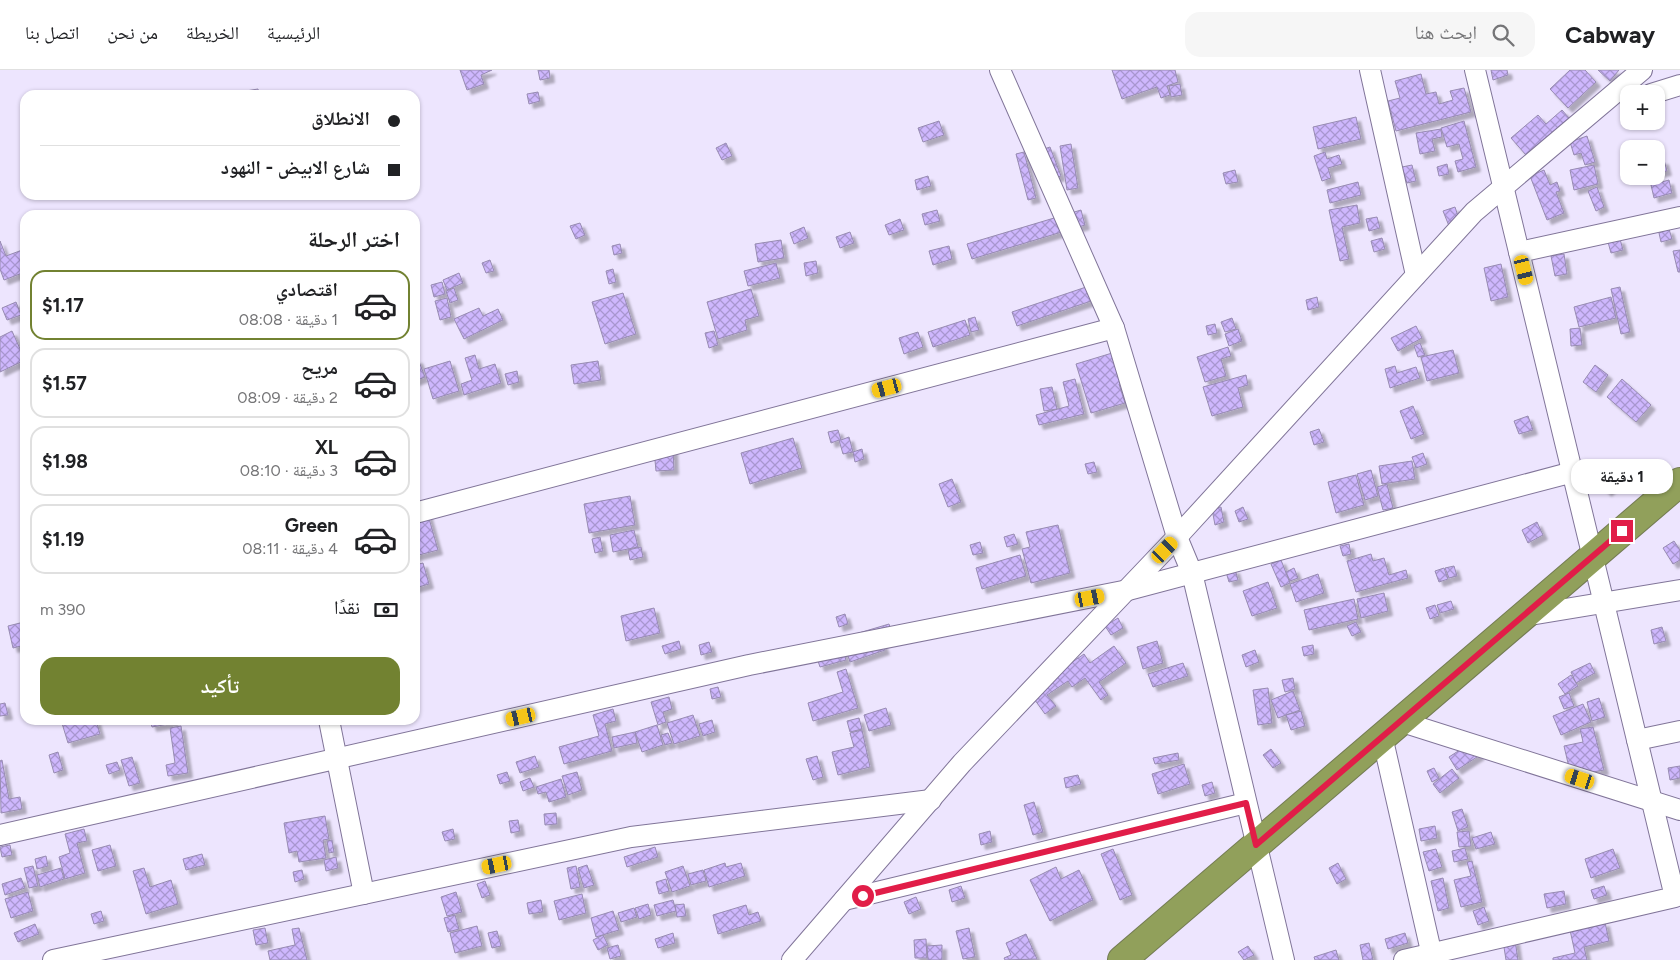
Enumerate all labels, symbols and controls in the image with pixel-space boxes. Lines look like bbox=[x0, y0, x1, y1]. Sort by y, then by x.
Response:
search box bbox=[1185, 12, 1535, 57]
text: Cabway bbox=[1565, 20, 1655, 49]
text: ابحث هنا bbox=[1414, 21, 1477, 44]
icon: search bbox=[1489, 21, 1517, 49]
text: اتصل بنا bbox=[25, 22, 79, 44]
text: من نحن bbox=[107, 22, 158, 44]
text: الخريطة bbox=[186, 22, 239, 44]
text: الرئيسية bbox=[267, 22, 320, 44]
map controls bbox=[1620, 85, 1665, 185]
button: + bbox=[1620, 85, 1665, 130]
text: الانطلاق bbox=[311, 107, 370, 130]
button: − bbox=[1620, 140, 1665, 185]
text: شارع الابيض - النهود bbox=[221, 156, 370, 179]
text: اختر الرحلة bbox=[308, 226, 400, 253]
car bbox=[1513, 254, 1534, 286]
text: اقتصادي bbox=[276, 278, 338, 301]
icon: car bbox=[353, 283, 398, 328]
text: $1.17 bbox=[42, 294, 84, 317]
text: 1 دقيقة · 08:08 bbox=[239, 310, 338, 329]
text: مريح bbox=[301, 356, 338, 379]
icon: car bbox=[353, 361, 398, 406]
text: $1.57 bbox=[42, 372, 87, 395]
car bbox=[870, 377, 903, 399]
text: 2 دقيقة · 08:09 bbox=[237, 388, 338, 407]
text: XL bbox=[315, 436, 338, 459]
icon: car bbox=[353, 439, 398, 484]
text: $1.98 bbox=[42, 450, 88, 473]
callout: 1 دقيقة bbox=[1571, 458, 1673, 494]
text: 3 دقيقة · 08:10 bbox=[240, 461, 338, 480]
text: 1 دقيقة bbox=[1600, 467, 1644, 486]
text: Green bbox=[285, 514, 338, 537]
icon: car bbox=[353, 517, 398, 562]
route end bbox=[1611, 520, 1633, 542]
text: $1.19 bbox=[42, 528, 84, 551]
car bbox=[1149, 534, 1180, 566]
text: 4 دقيقة · 08:11 bbox=[242, 539, 338, 558]
car bbox=[1073, 588, 1106, 608]
text: نقدًا bbox=[334, 596, 360, 619]
icon: cash bbox=[372, 596, 400, 624]
text: 390 m bbox=[40, 600, 86, 619]
button: تأكيد bbox=[40, 657, 400, 715]
car bbox=[504, 706, 537, 728]
car bbox=[1563, 767, 1596, 791]
car bbox=[480, 855, 513, 875]
route start bbox=[852, 885, 874, 907]

